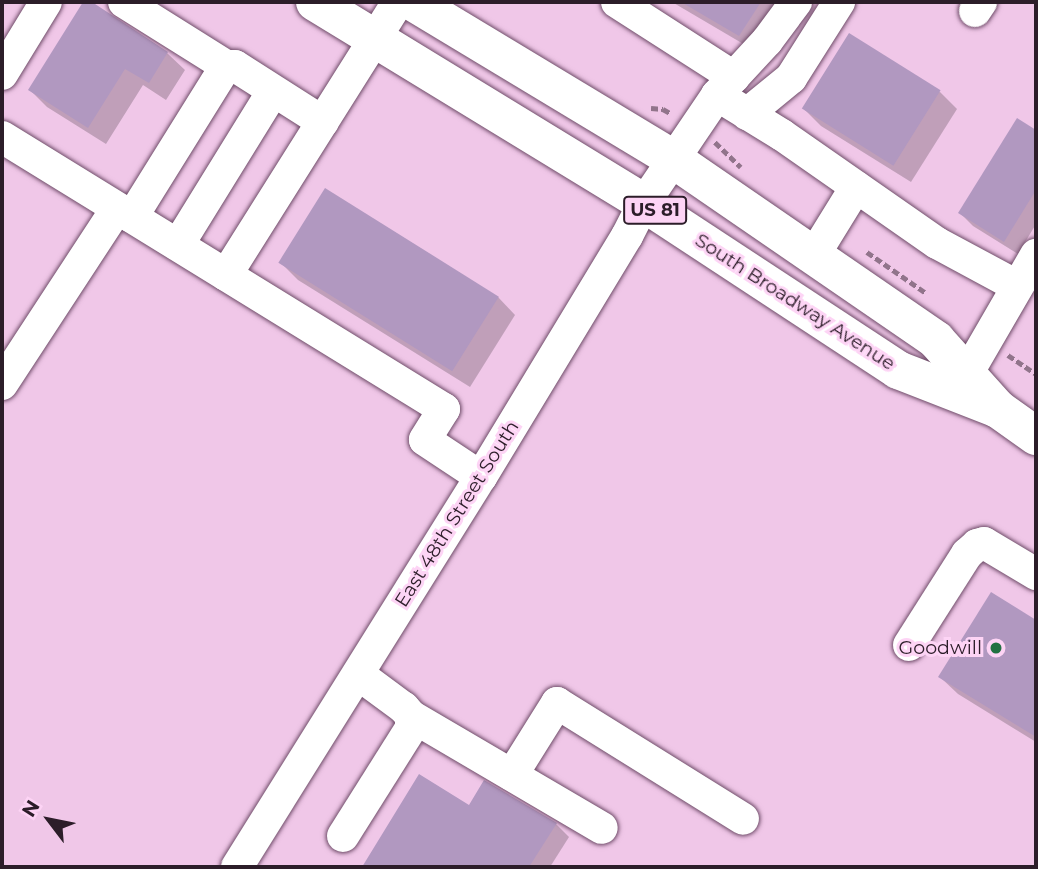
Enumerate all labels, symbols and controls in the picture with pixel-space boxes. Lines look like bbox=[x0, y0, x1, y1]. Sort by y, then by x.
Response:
road number: US 81 bbox=[622, 196, 688, 224]
street label: South Broadway Avenue bbox=[691, 229, 899, 375]
street label: East 48th Street South bbox=[390, 417, 524, 611]
place label: Goodwill bbox=[899, 637, 982, 659]
marker: Goodwill bbox=[988, 640, 1004, 656]
north arrow bbox=[14, 785, 84, 855]
text: N bbox=[17, 796, 45, 821]

